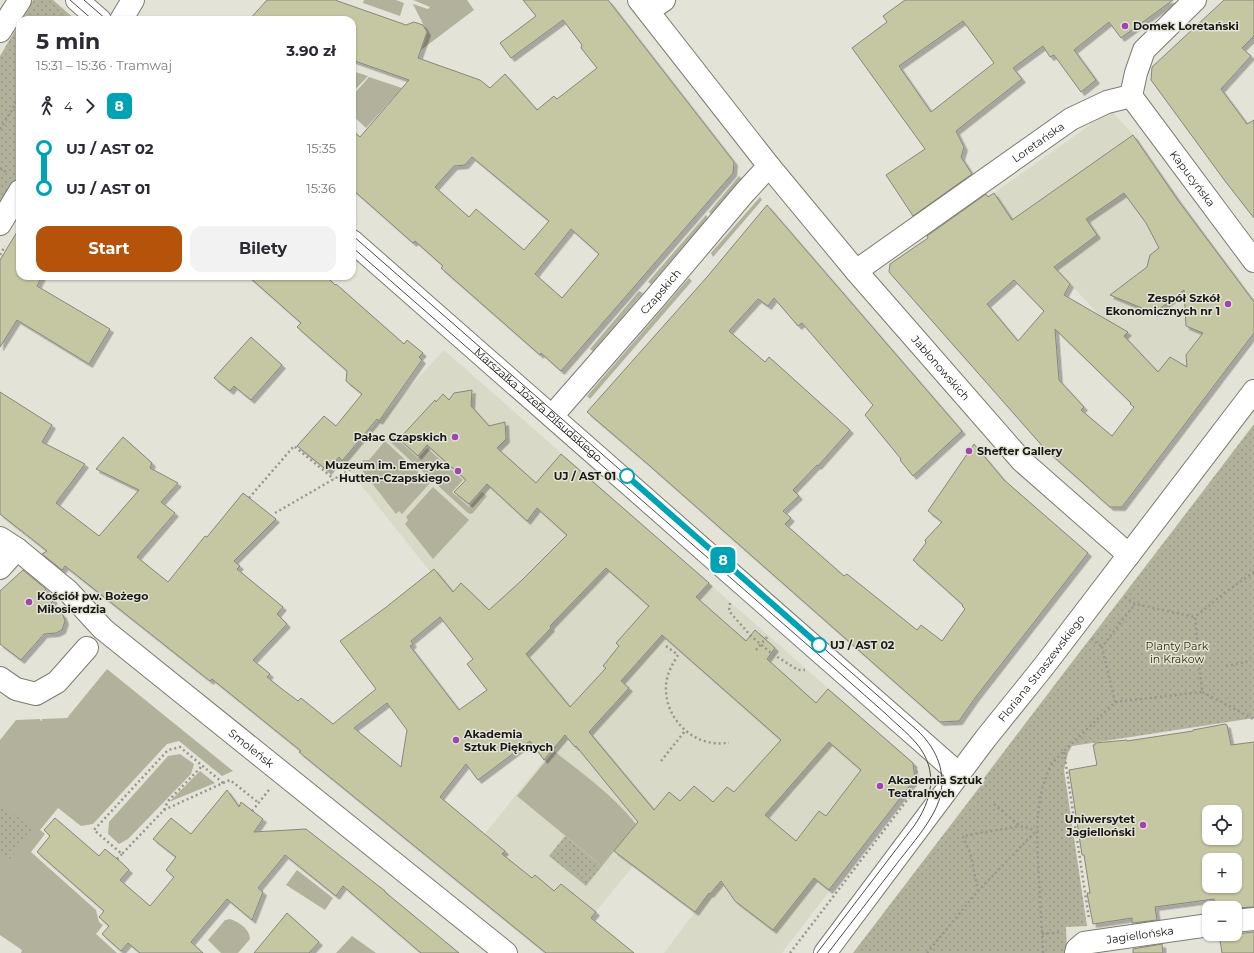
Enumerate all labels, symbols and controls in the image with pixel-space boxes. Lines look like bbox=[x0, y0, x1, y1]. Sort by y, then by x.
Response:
place label: Domek Loretański bbox=[1133, 19, 1239, 33]
marker: Domek Loretański bbox=[1120, 21, 1130, 31]
text: 5 min bbox=[36, 28, 100, 55]
text: 3.90 zł bbox=[286, 41, 336, 60]
text: 15:31 – 15:36 · Tramwaj bbox=[36, 57, 172, 73]
icon: walk bbox=[36, 95, 58, 117]
icon: forward bbox=[79, 95, 101, 117]
text: 8 bbox=[115, 97, 124, 115]
text: 4 bbox=[64, 98, 73, 114]
street label: Loretańska bbox=[1009, 119, 1067, 166]
text: UJ / AST 02 bbox=[66, 139, 154, 158]
text: 15:35 bbox=[307, 140, 336, 156]
street label: Kapucyńska bbox=[1167, 148, 1218, 210]
text: UJ / AST 01 bbox=[66, 179, 151, 198]
text: 15:36 bbox=[306, 180, 336, 196]
button: Start bbox=[36, 226, 182, 272]
button: Bilety bbox=[190, 226, 336, 272]
street label: Czapskich bbox=[637, 266, 684, 317]
place label: Zespół Szkół Ekonomicznych nr 1 bbox=[1105, 291, 1220, 318]
marker: Zespół Szkół Ekonomicznych nr 1 bbox=[1223, 299, 1233, 309]
street label: Jabłonowskich bbox=[908, 332, 973, 403]
street label: Marszałka Józefa Piłsudskiego bbox=[472, 345, 605, 465]
place label: Pałac Czapskich bbox=[354, 430, 447, 444]
marker: Pałac Czapskich bbox=[450, 432, 460, 442]
place label: Shefter Gallery bbox=[977, 444, 1063, 458]
marker: Shefter Gallery bbox=[964, 446, 974, 456]
place label: Muzeum im. Emeryka Hutten-Czapskiego bbox=[325, 458, 450, 485]
marker: Muzeum im. Emeryka Hutten-Czapskiego bbox=[453, 466, 463, 476]
marker: UJ / AST 01 bbox=[619, 468, 635, 484]
place label: UJ / AST 01 bbox=[554, 469, 616, 483]
line badge: 8 bbox=[710, 547, 736, 573]
text: 8 bbox=[718, 551, 728, 569]
place label: Kościół pw. Bożego Miłosierdzia bbox=[37, 589, 148, 616]
marker: Kościół pw. Bożego Miłosierdzia bbox=[24, 597, 34, 607]
street label: Floriana Straszewskiego bbox=[995, 612, 1088, 725]
marker: UJ / AST 02 bbox=[811, 637, 827, 653]
place label: UJ / AST 02 bbox=[830, 638, 895, 652]
park label: Planty Park in Krakow bbox=[1146, 639, 1209, 666]
street label: Smoleńsk bbox=[226, 726, 277, 771]
place label: Akademia Sztuk Pięknych bbox=[463, 727, 553, 754]
marker: Akademia Sztuk Pięknych bbox=[451, 735, 461, 745]
place label: Akademia Sztuk Teatralnych bbox=[887, 773, 983, 800]
marker: Akademia Sztuk Teatralnych bbox=[875, 781, 885, 791]
map controls bbox=[1202, 805, 1242, 941]
button: locate bbox=[1202, 805, 1242, 845]
place label: Uniwersytet Jagielloński bbox=[1065, 812, 1135, 839]
marker: Uniwersytet Jagielloński bbox=[1138, 820, 1148, 830]
button: + bbox=[1202, 853, 1242, 893]
button: − bbox=[1202, 901, 1242, 941]
street label: Jagiellońska bbox=[1105, 923, 1175, 947]

